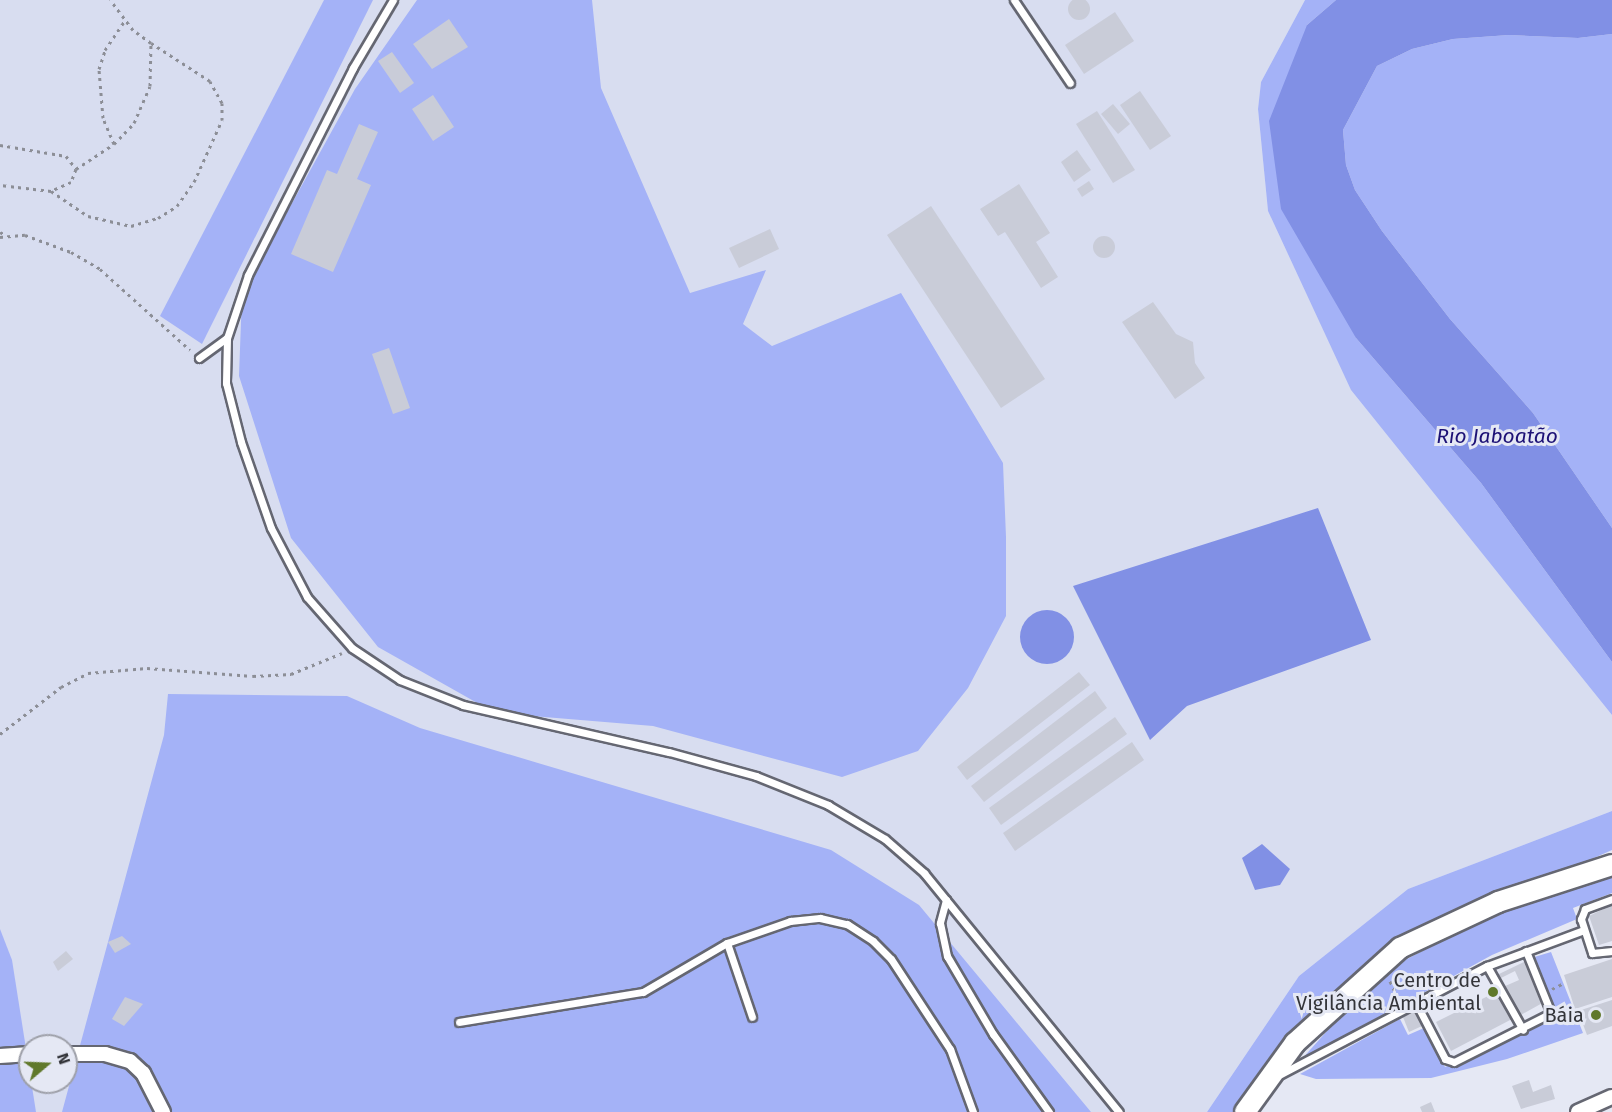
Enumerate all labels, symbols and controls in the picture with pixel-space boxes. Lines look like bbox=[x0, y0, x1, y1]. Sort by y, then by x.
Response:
water label: Rio Jaboatão bbox=[1436, 423, 1558, 449]
place label: Centro de Vigilância Ambiental bbox=[1296, 969, 1481, 1016]
marker: Centro de Vigilância Ambiental bbox=[1486, 985, 1500, 999]
place label: Báia bbox=[1544, 1003, 1584, 1027]
marker: Báia bbox=[1589, 1008, 1603, 1022]
north arrow bbox=[18, 1034, 78, 1094]
text: N bbox=[53, 1051, 74, 1067]

